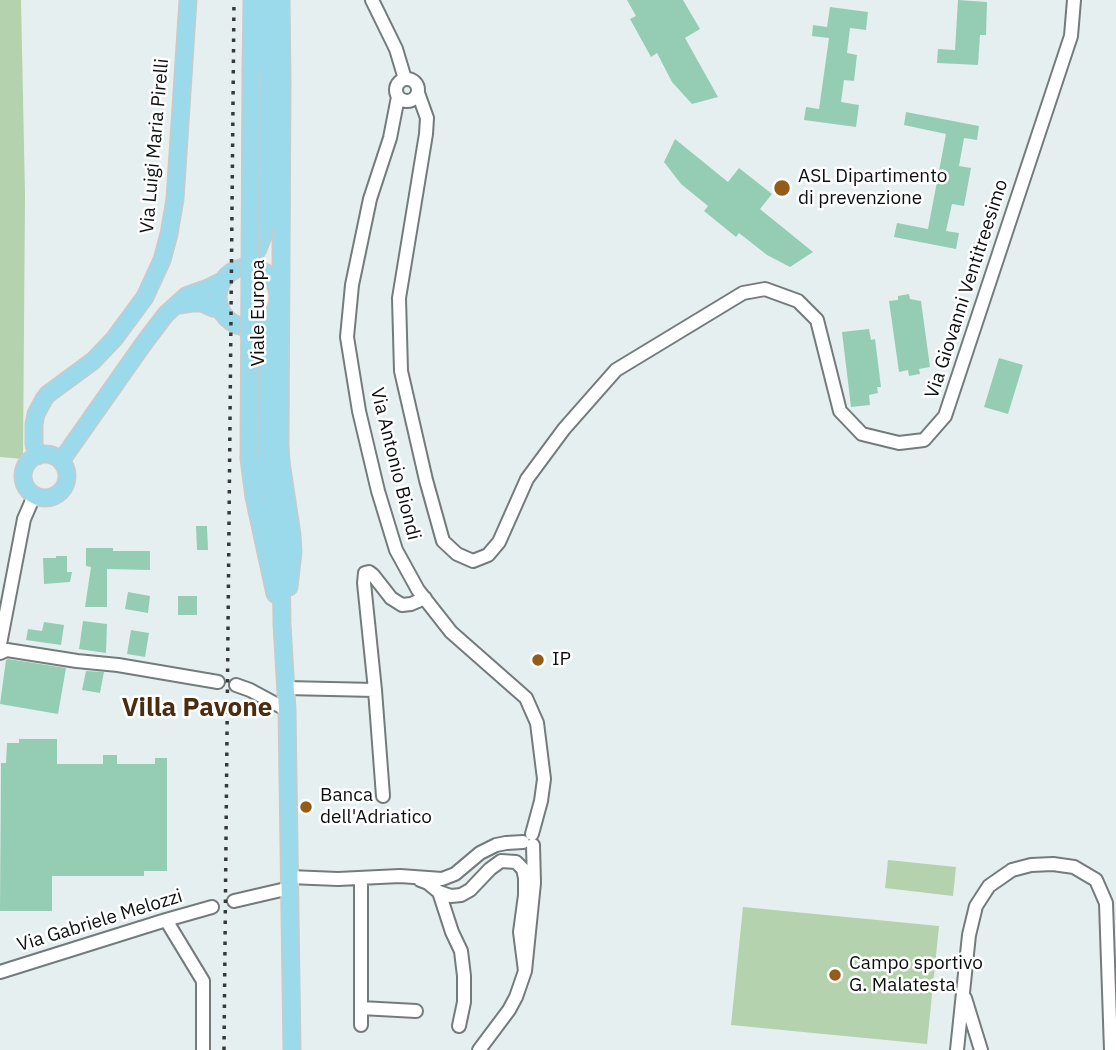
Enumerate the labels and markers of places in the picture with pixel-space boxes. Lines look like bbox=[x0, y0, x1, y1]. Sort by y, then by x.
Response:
place label: ASL Dipartimento di prevenzione bbox=[798, 166, 947, 210]
marker: ASL Dipartimento di prevenzione bbox=[772, 178, 792, 198]
place label: IP bbox=[552, 649, 571, 671]
marker: IP bbox=[530, 652, 546, 668]
place label: Banca dell'Adriatico bbox=[320, 785, 432, 829]
marker: Banca dell'Adriatico bbox=[298, 799, 314, 815]
place label: Campo sportivo G. Malatesta bbox=[849, 953, 983, 997]
marker: Campo sportivo G. Malatesta bbox=[827, 967, 843, 983]

